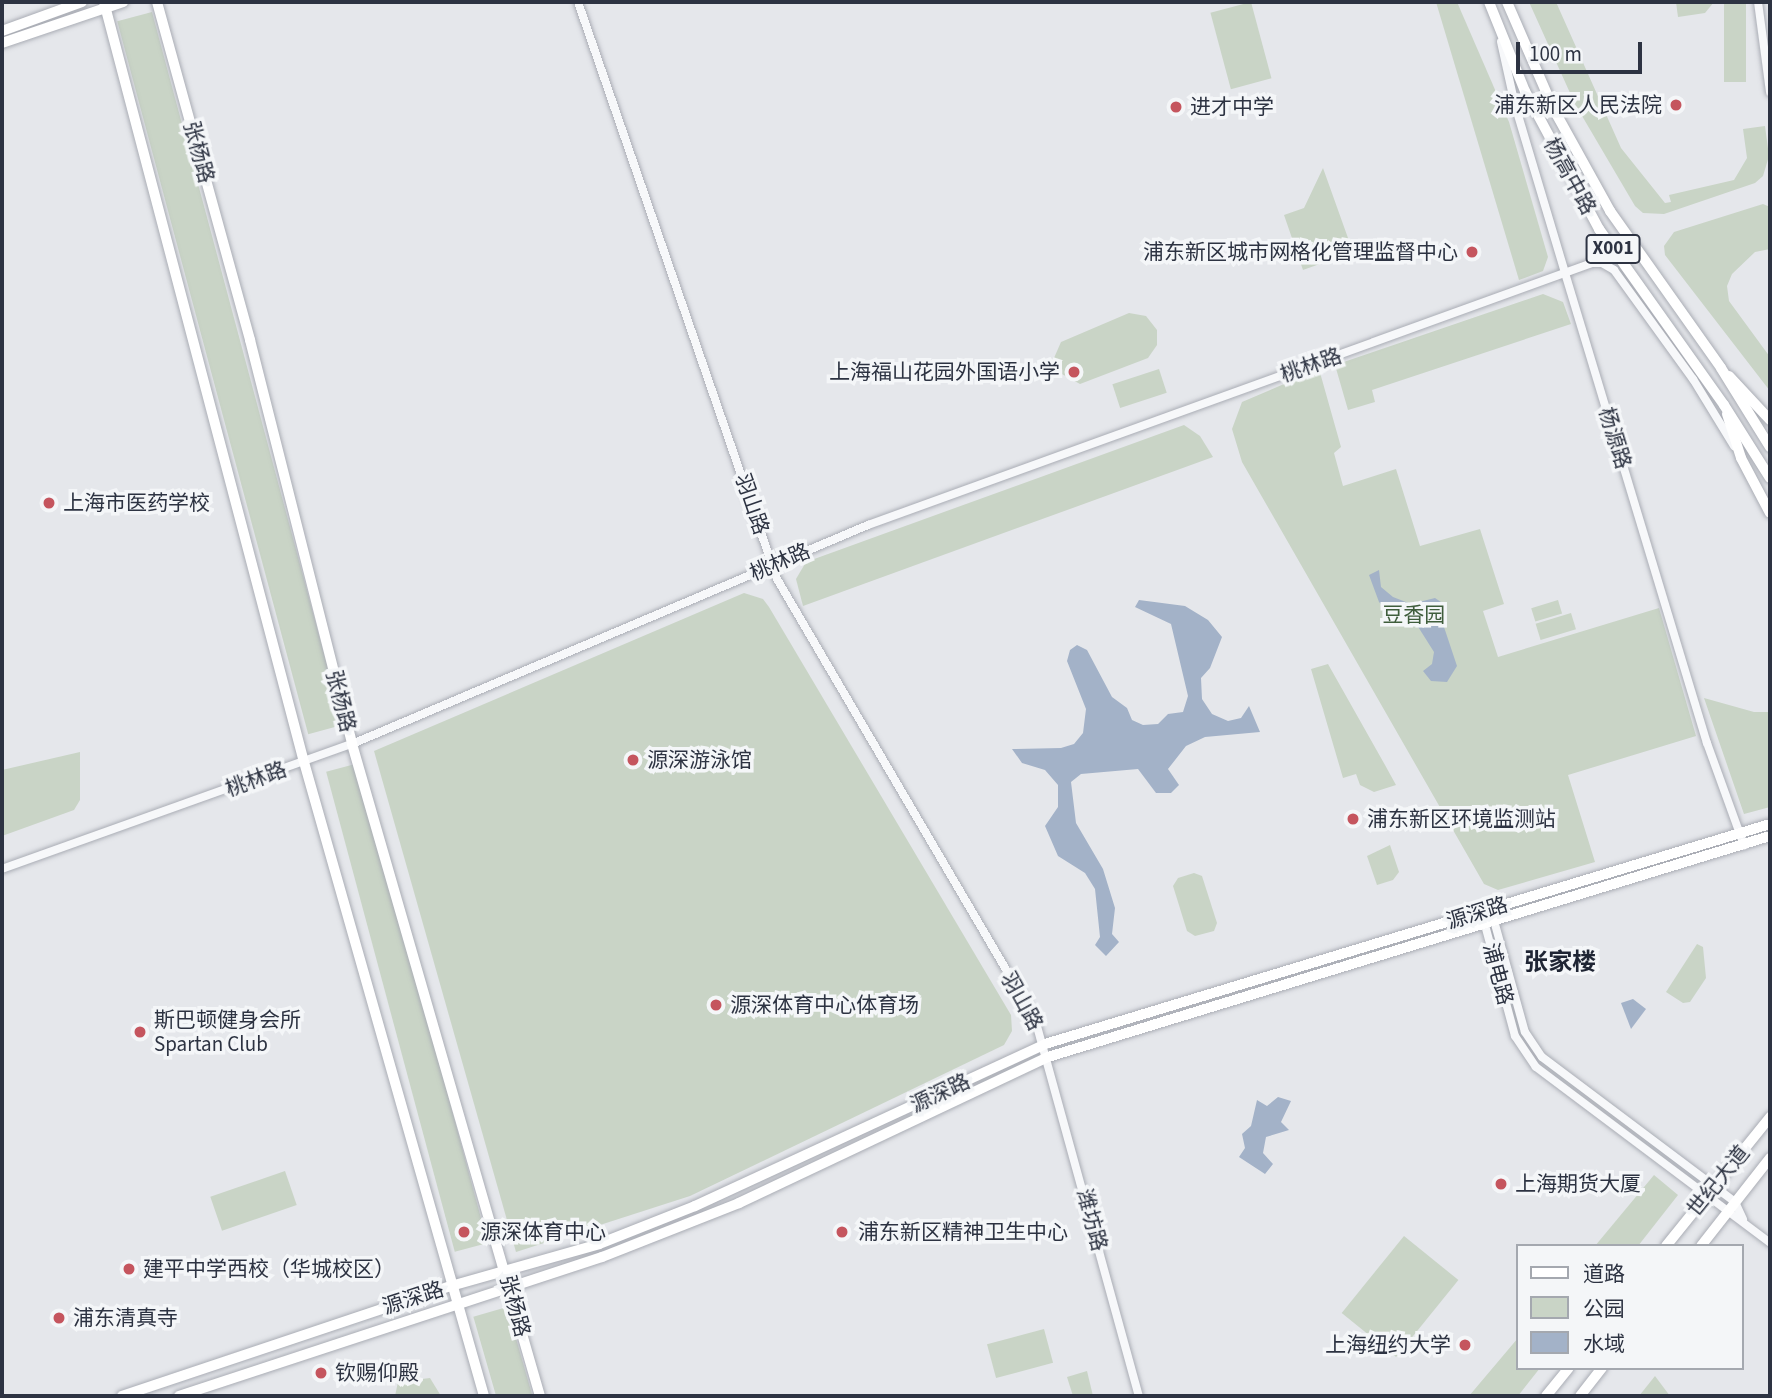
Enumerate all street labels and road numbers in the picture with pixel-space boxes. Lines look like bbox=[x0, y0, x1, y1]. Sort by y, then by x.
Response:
street label: 张杨路 bbox=[179, 118, 219, 186]
street label: 杨高中路 bbox=[1539, 133, 1601, 219]
road number: X001 bbox=[1585, 233, 1641, 264]
street label: 桃林路 bbox=[1277, 343, 1345, 387]
street label: 杨源路 bbox=[1594, 404, 1636, 472]
street label: 羽山路 bbox=[730, 470, 774, 538]
street label: 桃林路 bbox=[746, 538, 814, 586]
street label: 张杨路 bbox=[321, 667, 361, 735]
street label: 桃林路 bbox=[222, 756, 290, 802]
street label: 源深路 bbox=[1443, 892, 1511, 934]
street label: 浦电路 bbox=[1478, 940, 1518, 1008]
street label: 羽山路 bbox=[996, 967, 1048, 1035]
street label: 源深路 bbox=[906, 1068, 974, 1118]
street label: 世纪大道 bbox=[1682, 1140, 1754, 1222]
street label: 潍坊路 bbox=[1072, 1186, 1112, 1254]
street label: 张杨路 bbox=[495, 1272, 535, 1340]
street label: 源深路 bbox=[379, 1276, 447, 1320]

